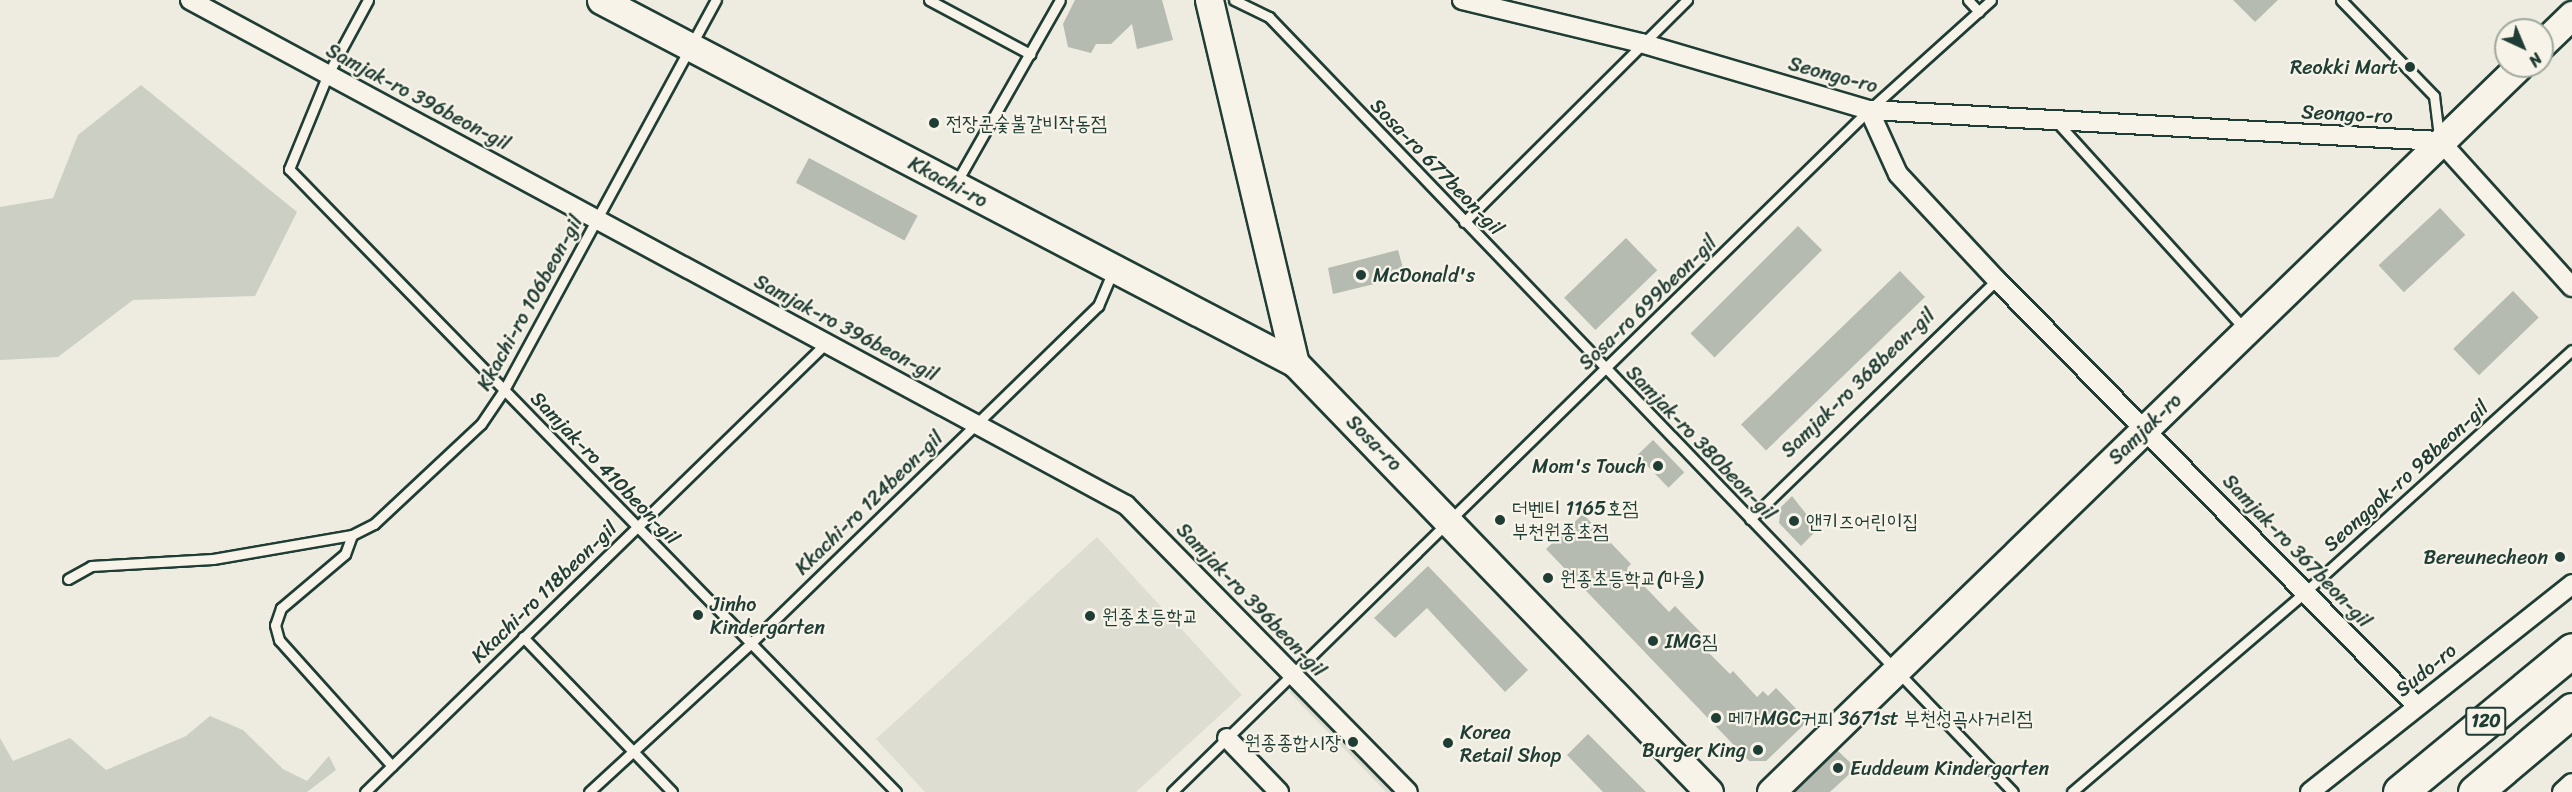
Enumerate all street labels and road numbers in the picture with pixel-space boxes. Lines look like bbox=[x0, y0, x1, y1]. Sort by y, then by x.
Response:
street label: Samjak-ro 396beon-gil bbox=[322, 38, 514, 156]
street label: Seongo-ro bbox=[1786, 52, 1880, 98]
street label: Sosa-ro 677beon-gil bbox=[1365, 93, 1509, 241]
street label: Seongo-ro bbox=[2301, 100, 2393, 128]
street label: Kkachi-ro bbox=[904, 151, 992, 213]
street label: Kkachi-ro 106beon-gil bbox=[472, 211, 588, 395]
street label: Sosa-ro 699beon-gil bbox=[1574, 231, 1722, 375]
street label: Samjak-ro 396beon-gil bbox=[750, 269, 942, 387]
street label: Samjak-ro 368beon-gil bbox=[1776, 303, 1940, 463]
street label: Samjak-ro 380beon-gil bbox=[1621, 361, 1781, 525]
street label: Samjak-ro 410beon-gil bbox=[525, 386, 685, 550]
street label: Samjak-ro bbox=[2103, 388, 2187, 470]
street label: Seonggok-ro 98beon-gil bbox=[2318, 395, 2494, 557]
street label: Sosa-ro bbox=[1341, 410, 1407, 476]
street label: Kkachi-ro 124beon-gil bbox=[790, 426, 948, 580]
street label: Samjak-ro 367beon-gil bbox=[2217, 469, 2377, 633]
street label: Kkachi-ro 118beon-gil bbox=[466, 516, 622, 668]
street label: Samjak-ro 396beon-gil bbox=[1171, 518, 1331, 682]
street label: Sudo-ro bbox=[2391, 638, 2461, 702]
road number: 120 bbox=[2465, 706, 2507, 736]

